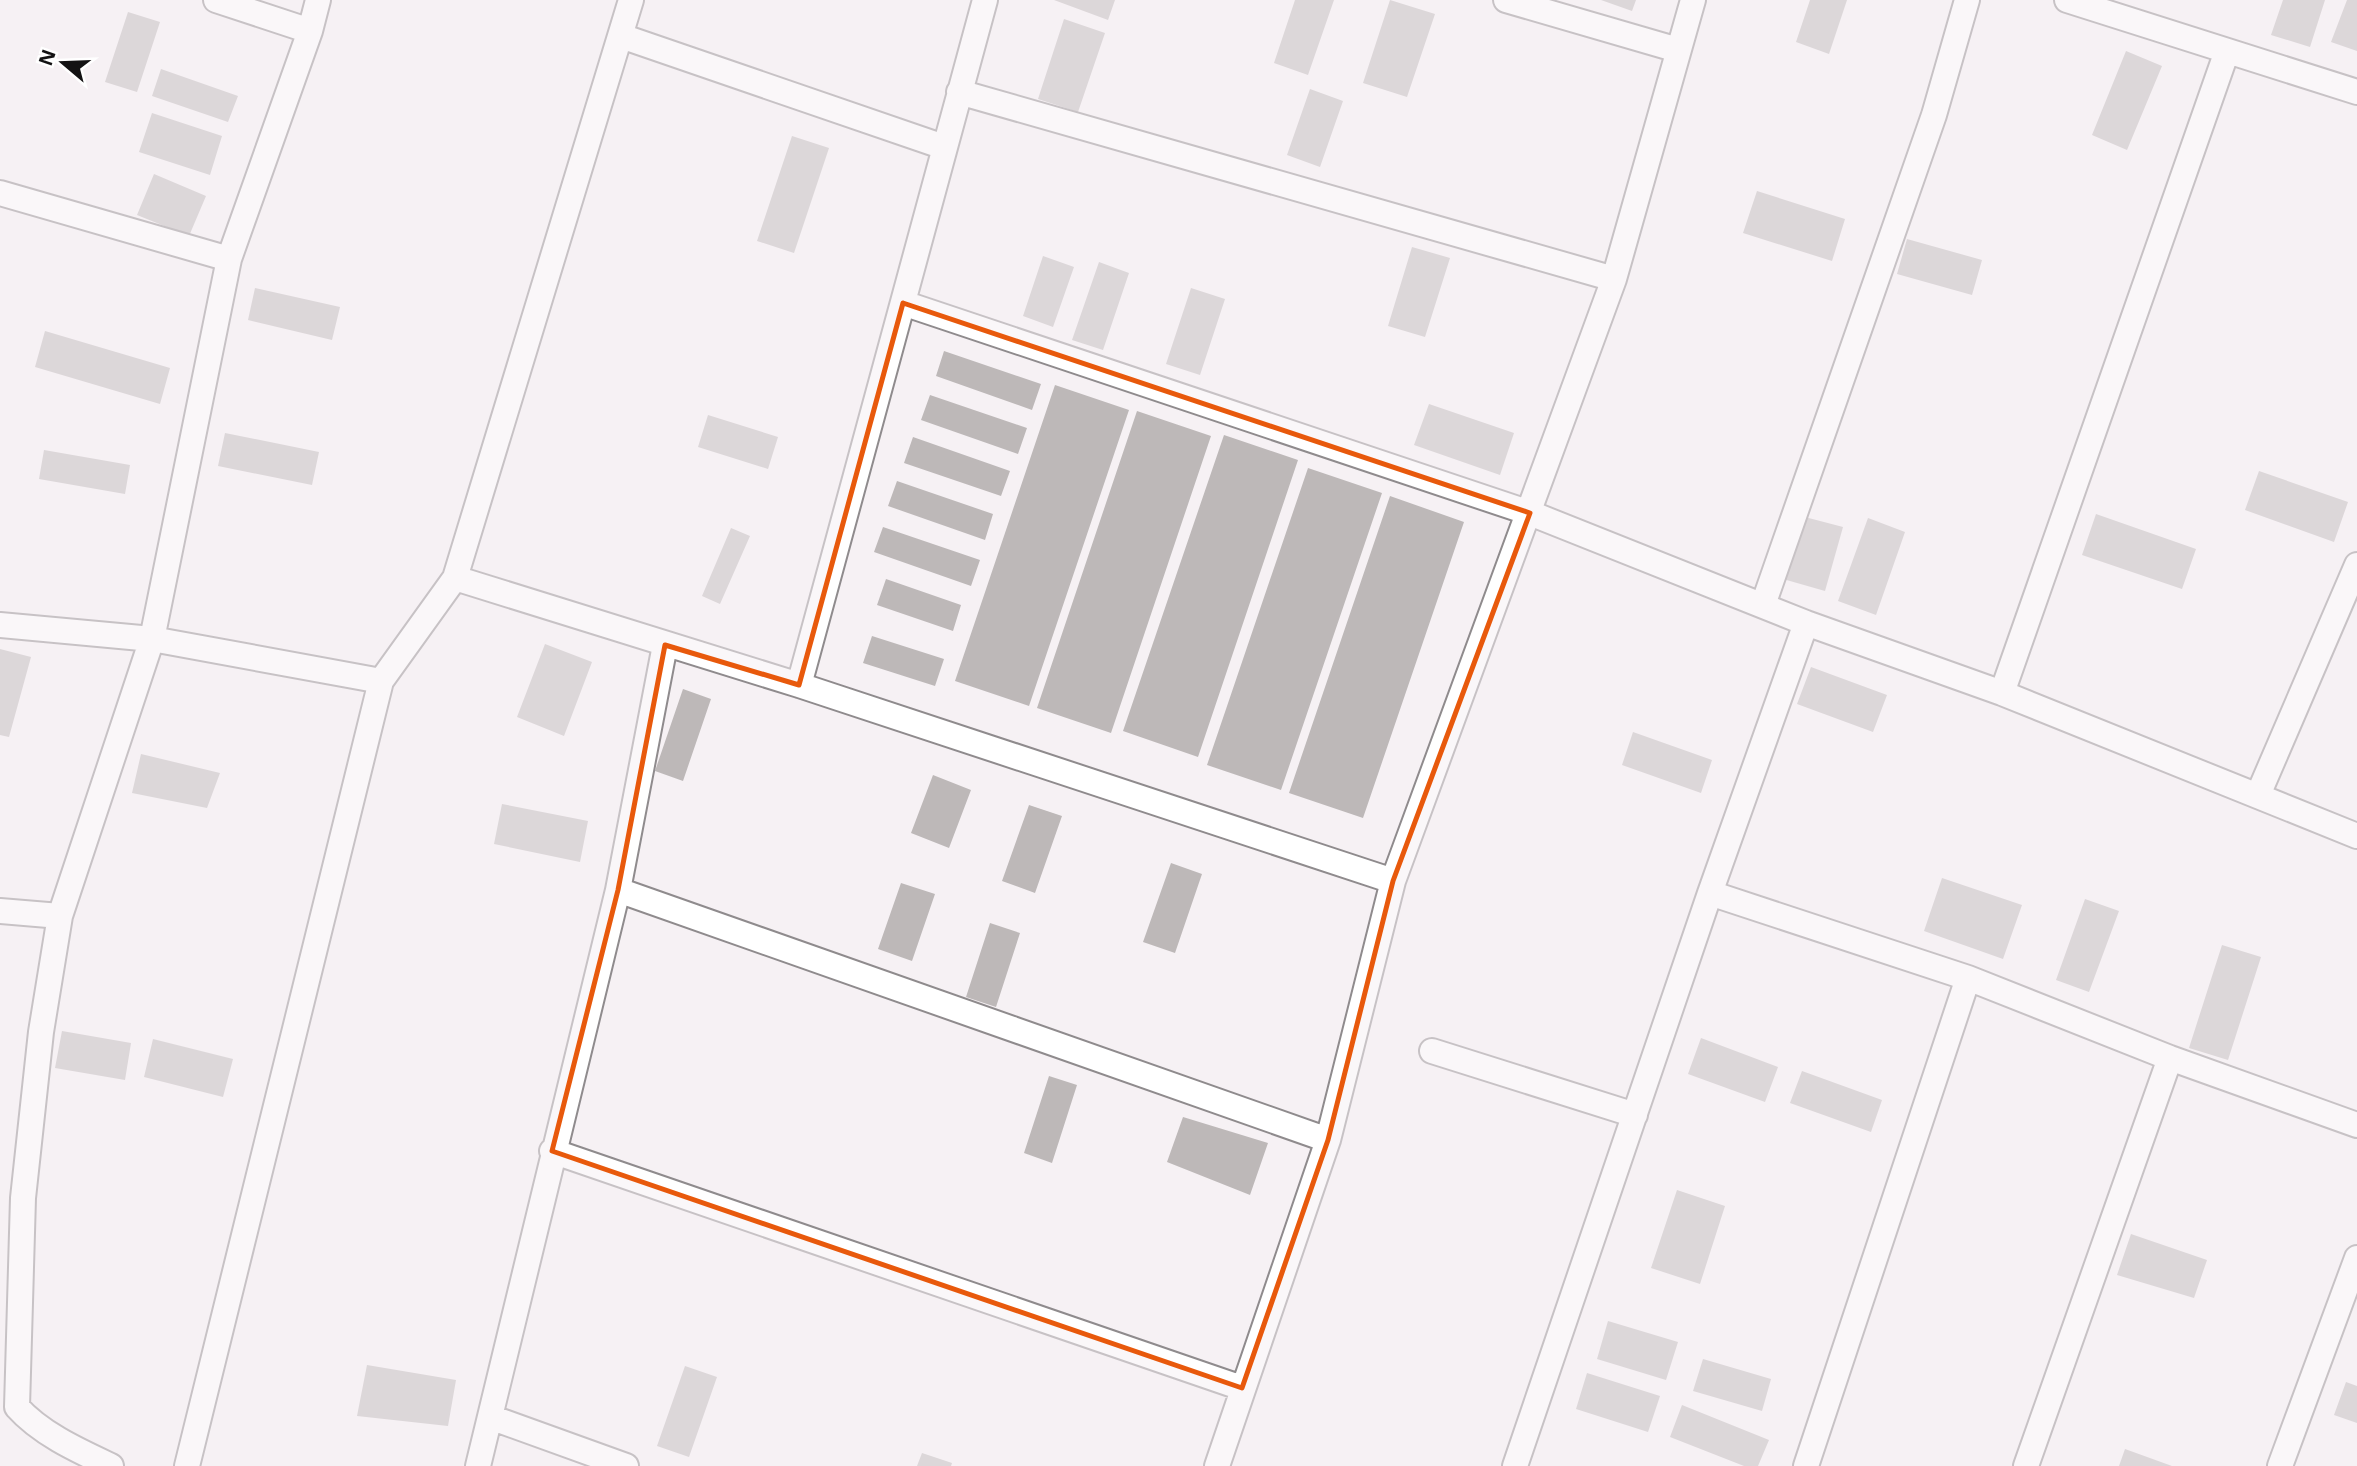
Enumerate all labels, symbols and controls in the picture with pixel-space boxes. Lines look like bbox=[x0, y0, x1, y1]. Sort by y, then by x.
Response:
north arrow bbox=[28, 28, 98, 98]
text: N bbox=[32, 46, 62, 69]

